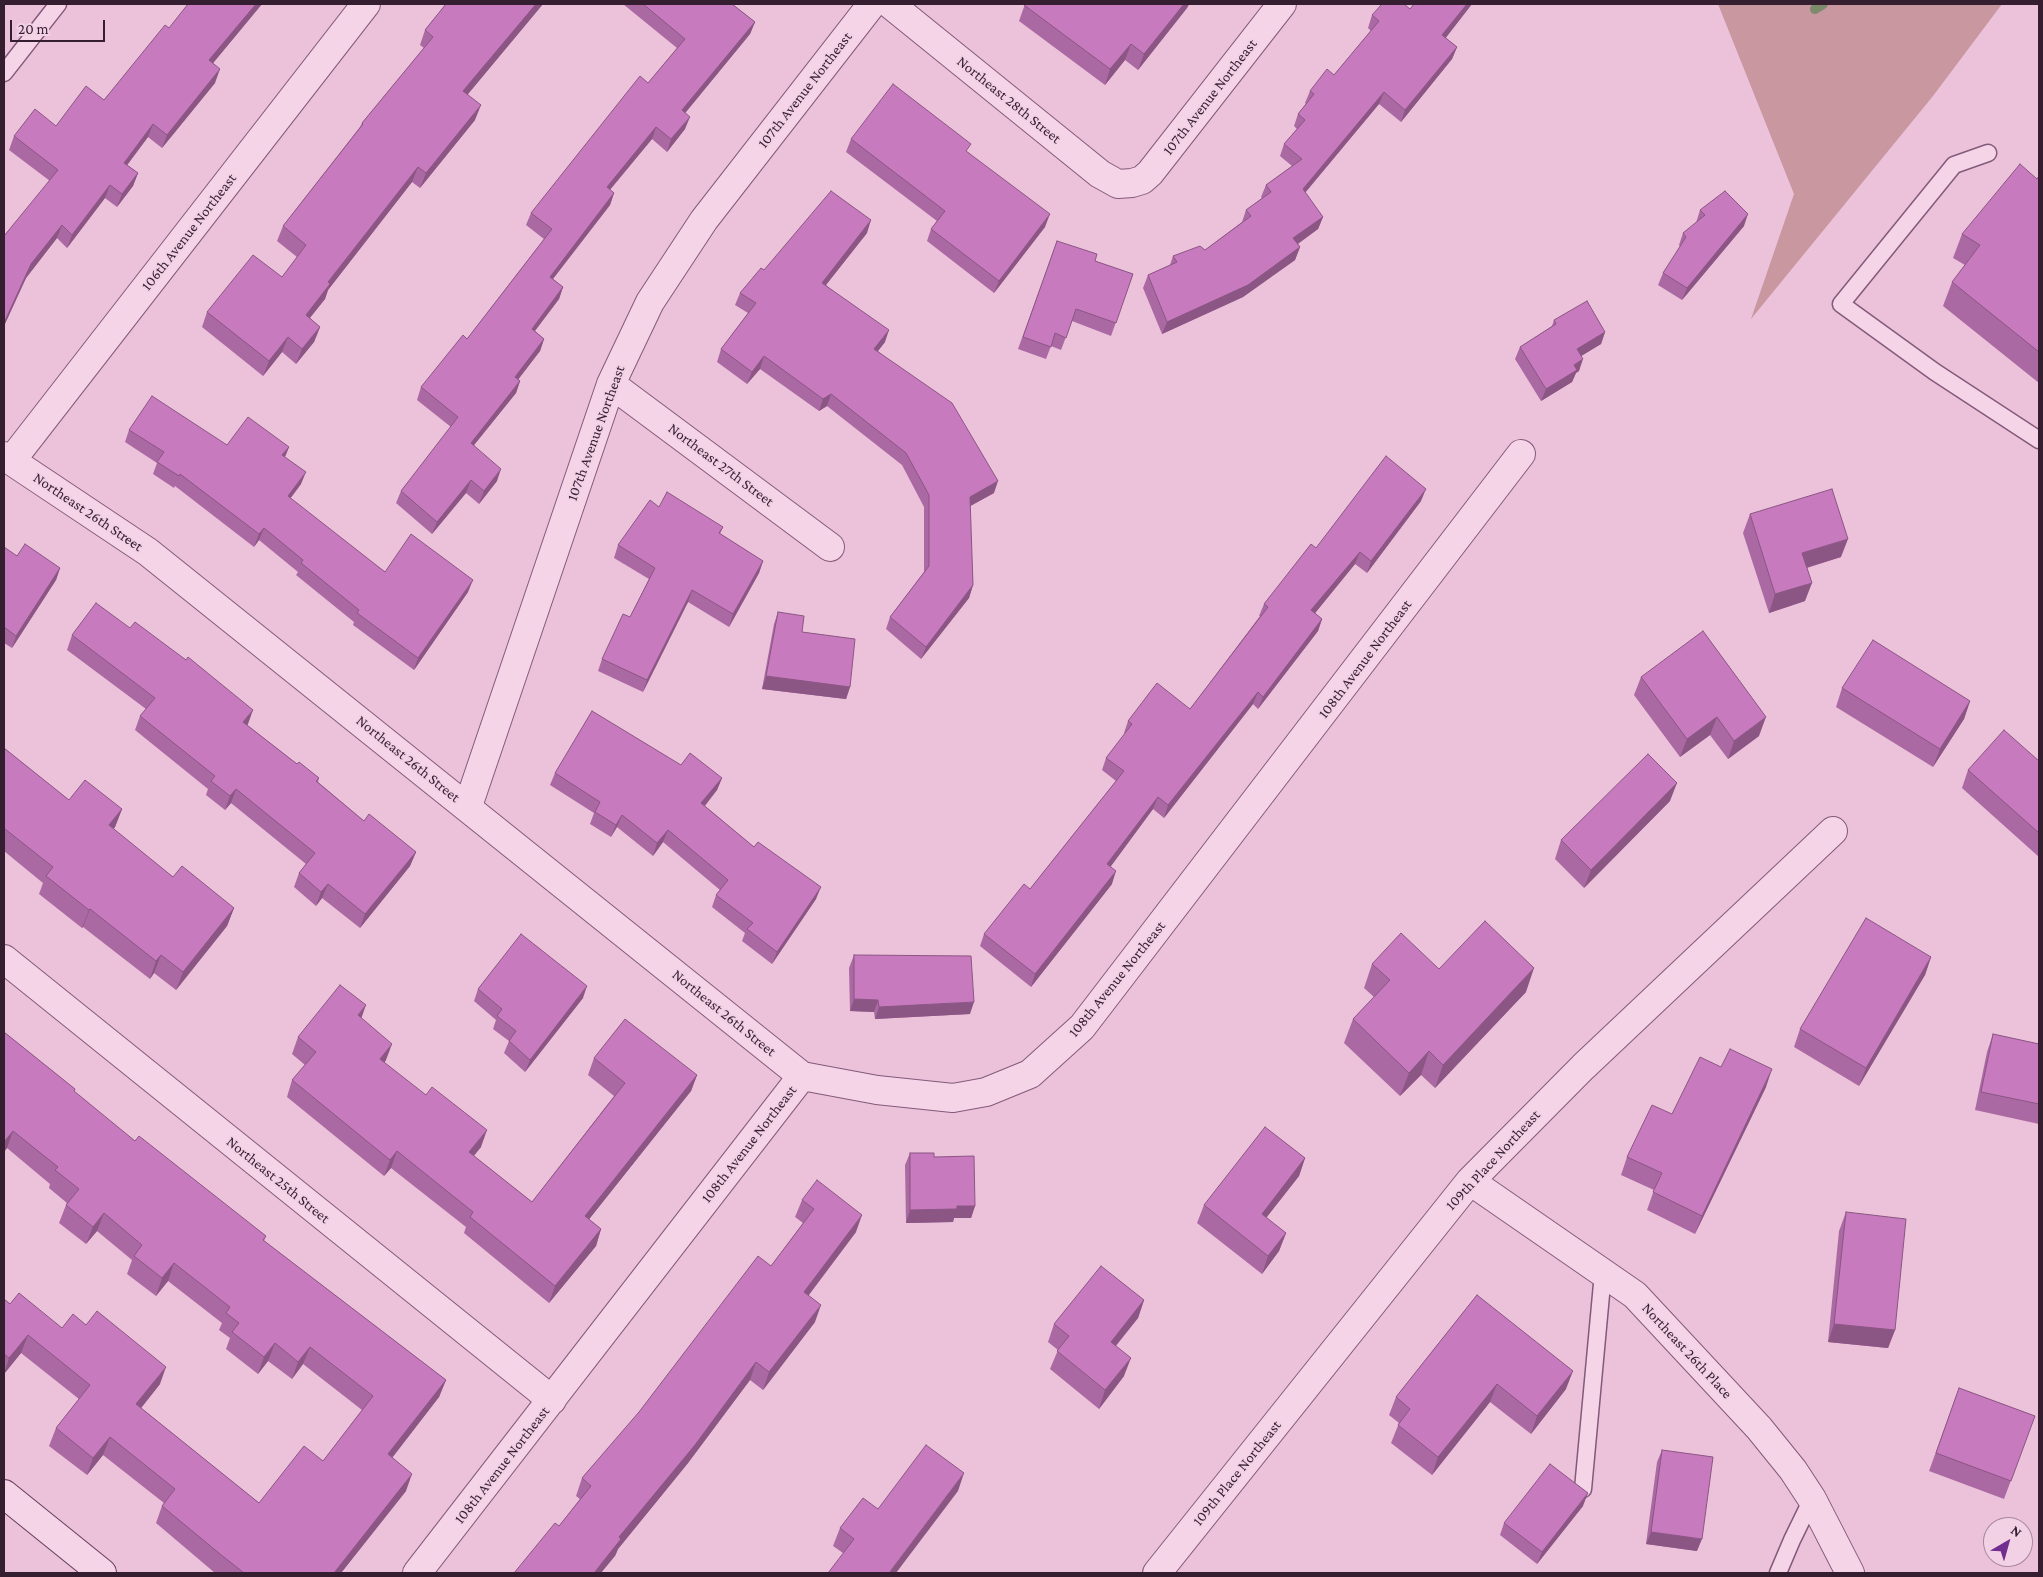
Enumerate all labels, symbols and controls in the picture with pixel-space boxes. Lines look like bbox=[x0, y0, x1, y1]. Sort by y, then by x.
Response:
scale bar bbox=[12, 10, 108, 42]
text: 20 m bbox=[18, 21, 49, 37]
street label: 107th Avenue Northeast bbox=[754, 28, 856, 152]
street label: 107th Avenue Northeast bbox=[1159, 35, 1261, 159]
street label: Northeast 28th Street bbox=[953, 52, 1065, 148]
street label: 106th Avenue Northeast bbox=[138, 170, 240, 294]
street label: 107th Avenue Northeast bbox=[563, 363, 629, 503]
street label: Northeast 27th Street bbox=[665, 419, 777, 511]
street label: Northeast 26th Street bbox=[30, 469, 146, 555]
street label: 108th Avenue Northeast bbox=[1314, 596, 1416, 722]
street label: Northeast 26th Street bbox=[352, 712, 464, 806]
street label: 108th Avenue Northeast bbox=[1065, 917, 1169, 1041]
street label: Northeast 26th Street bbox=[668, 966, 780, 1060]
street label: 108th Avenue Northeast bbox=[698, 1082, 800, 1206]
street label: 109th Place Northeast bbox=[1442, 1106, 1544, 1214]
street label: Northeast 25th Street bbox=[223, 1133, 333, 1227]
street label: Northeast 26th Place bbox=[1638, 1299, 1736, 1403]
street label: 108th Avenue Northeast bbox=[451, 1403, 553, 1527]
street label: 109th Place Northeast bbox=[1189, 1416, 1285, 1530]
north arrow bbox=[1983, 1517, 2033, 1567]
text: N bbox=[2008, 1522, 2025, 1540]

